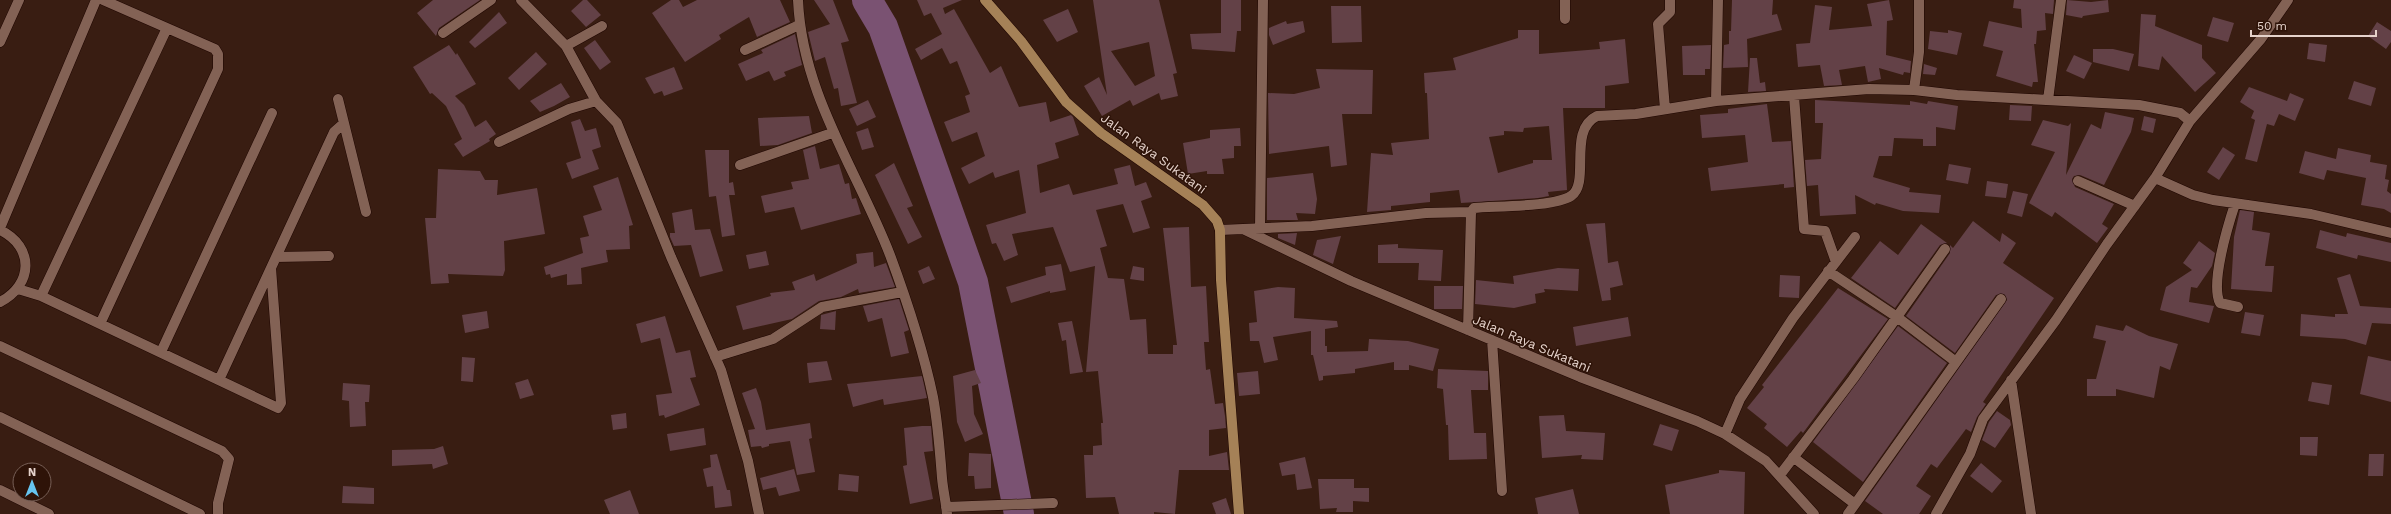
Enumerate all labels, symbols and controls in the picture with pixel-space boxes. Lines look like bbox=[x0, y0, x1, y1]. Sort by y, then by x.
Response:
scale bar bbox=[2251, 12, 2376, 38]
text: 50 m bbox=[2257, 19, 2287, 33]
street label: Jalan Raya Sukatani bbox=[1098, 110, 1209, 197]
street label: Jalan Raya Sukatani bbox=[1470, 312, 1593, 375]
north arrow bbox=[12, 462, 52, 502]
text: N bbox=[28, 466, 36, 479]

